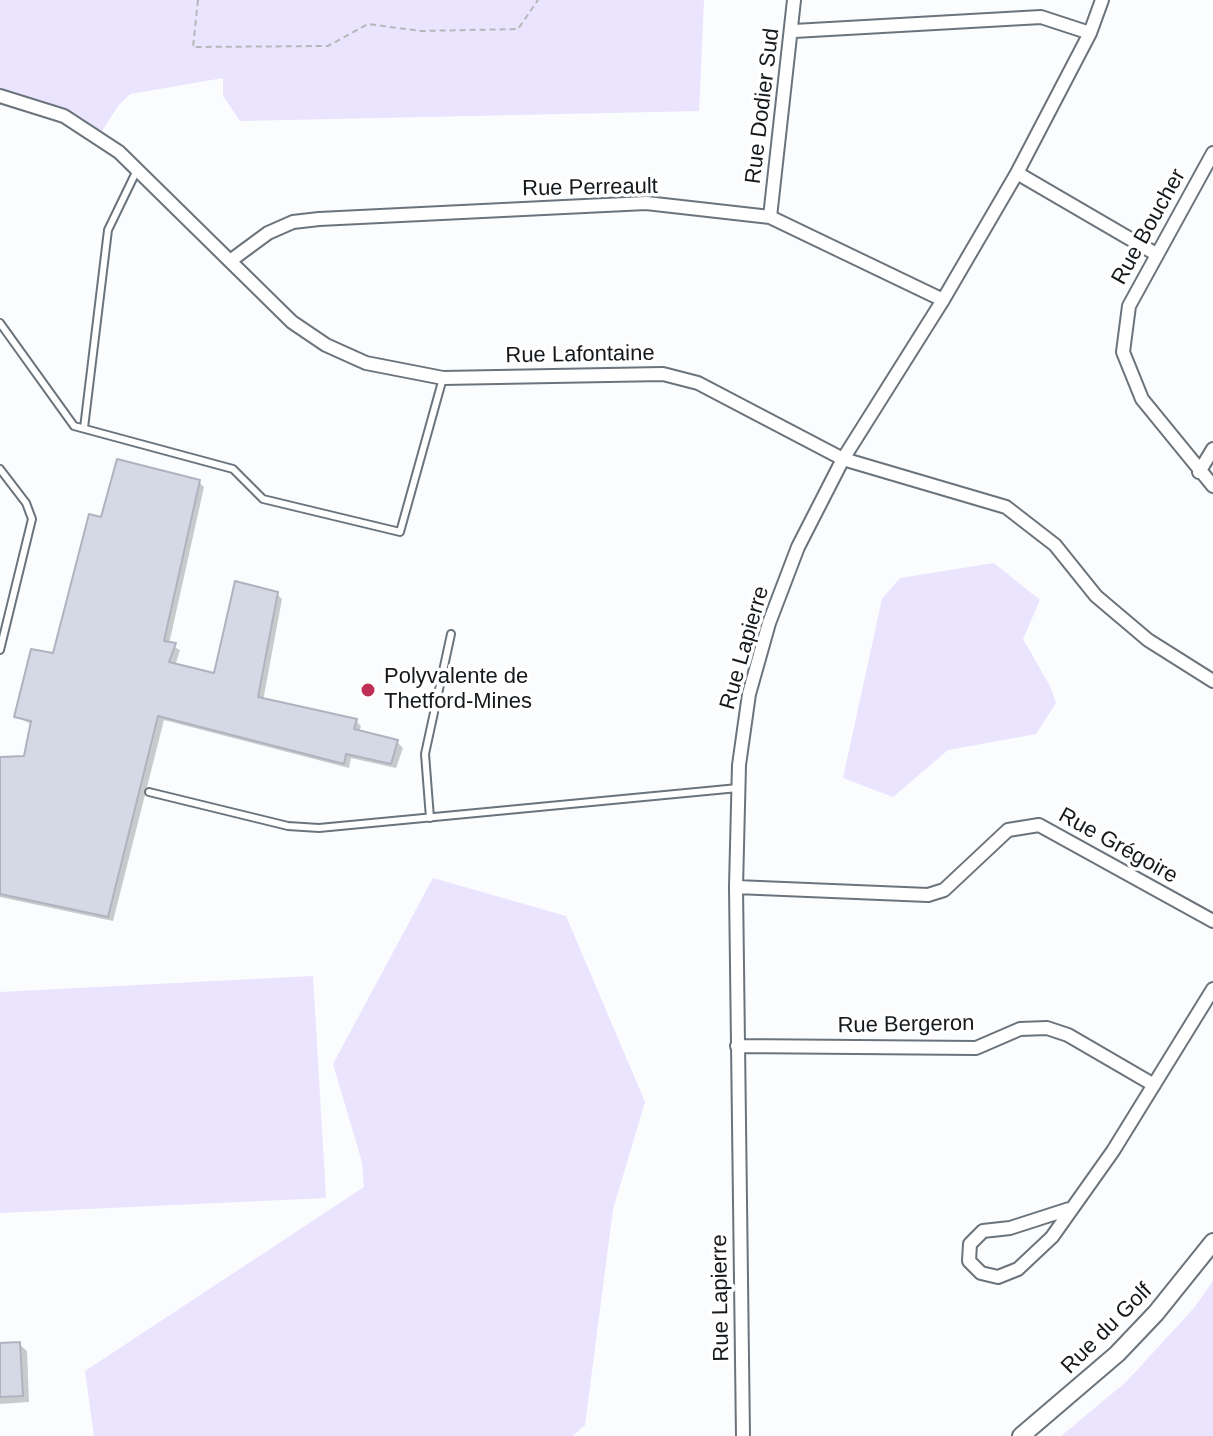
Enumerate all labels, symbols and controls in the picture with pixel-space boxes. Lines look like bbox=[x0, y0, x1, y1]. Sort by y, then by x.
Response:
street label: Rue Dodier Sud bbox=[740, 27, 786, 185]
street label: Rue Boucher bbox=[1106, 164, 1192, 290]
street label: Rue Perreault bbox=[522, 174, 658, 202]
street label: Rue Lafontaine bbox=[505, 340, 655, 370]
street label: Rue Lapierre bbox=[715, 583, 775, 713]
place label: Polyvalente de Thetford-Mines bbox=[384, 664, 532, 716]
marker: Polyvalente de Thetford-Mines bbox=[359, 681, 377, 699]
street label: Rue Grégoire bbox=[1054, 802, 1182, 890]
street label: Rue Bergeron bbox=[837, 1011, 975, 1039]
street label: Rue Lapierre bbox=[707, 1234, 735, 1362]
street label: Rue du Golf bbox=[1056, 1278, 1158, 1380]

